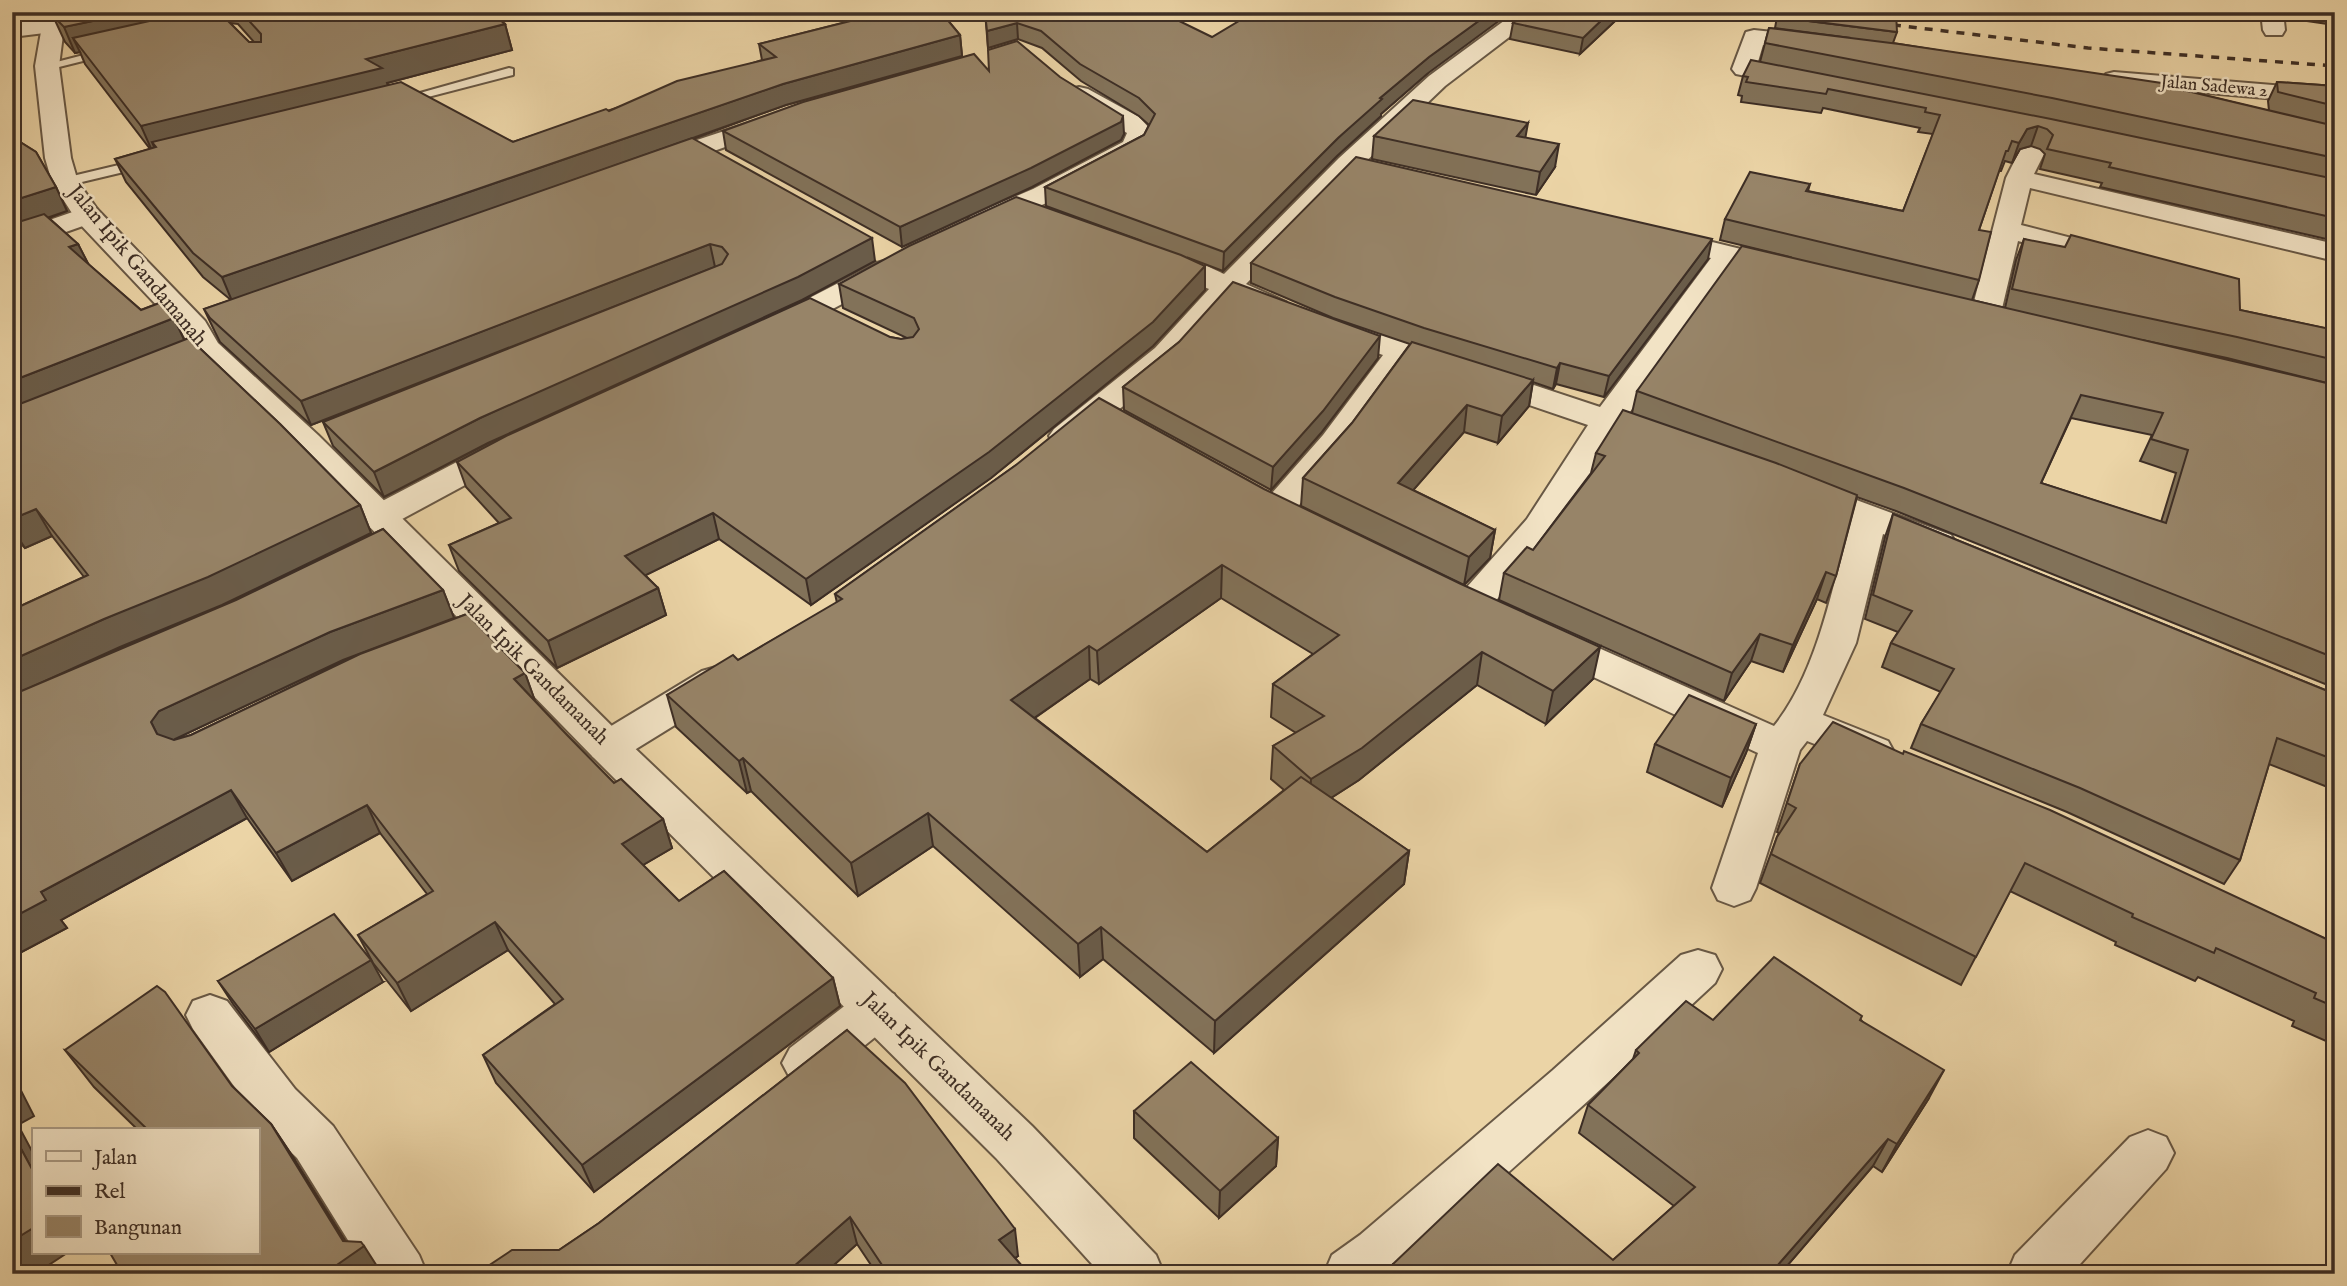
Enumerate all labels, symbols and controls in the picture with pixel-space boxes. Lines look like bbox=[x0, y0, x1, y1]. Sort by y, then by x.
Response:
street label: Jalan Sadewa 2 bbox=[2157, 71, 2269, 103]
street label: Jalan Ipik Gandamanah bbox=[60, 178, 213, 353]
street label: Jalan Ipik Gandamanah bbox=[450, 587, 614, 751]
street label: Jalan Ipik Gandamanah bbox=[854, 985, 1020, 1147]
legend bbox=[32, 1128, 259, 1254]
text: Jalan bbox=[92, 1145, 137, 1172]
text: Rel bbox=[94, 1179, 126, 1206]
text: Bangunan bbox=[94, 1215, 182, 1242]

